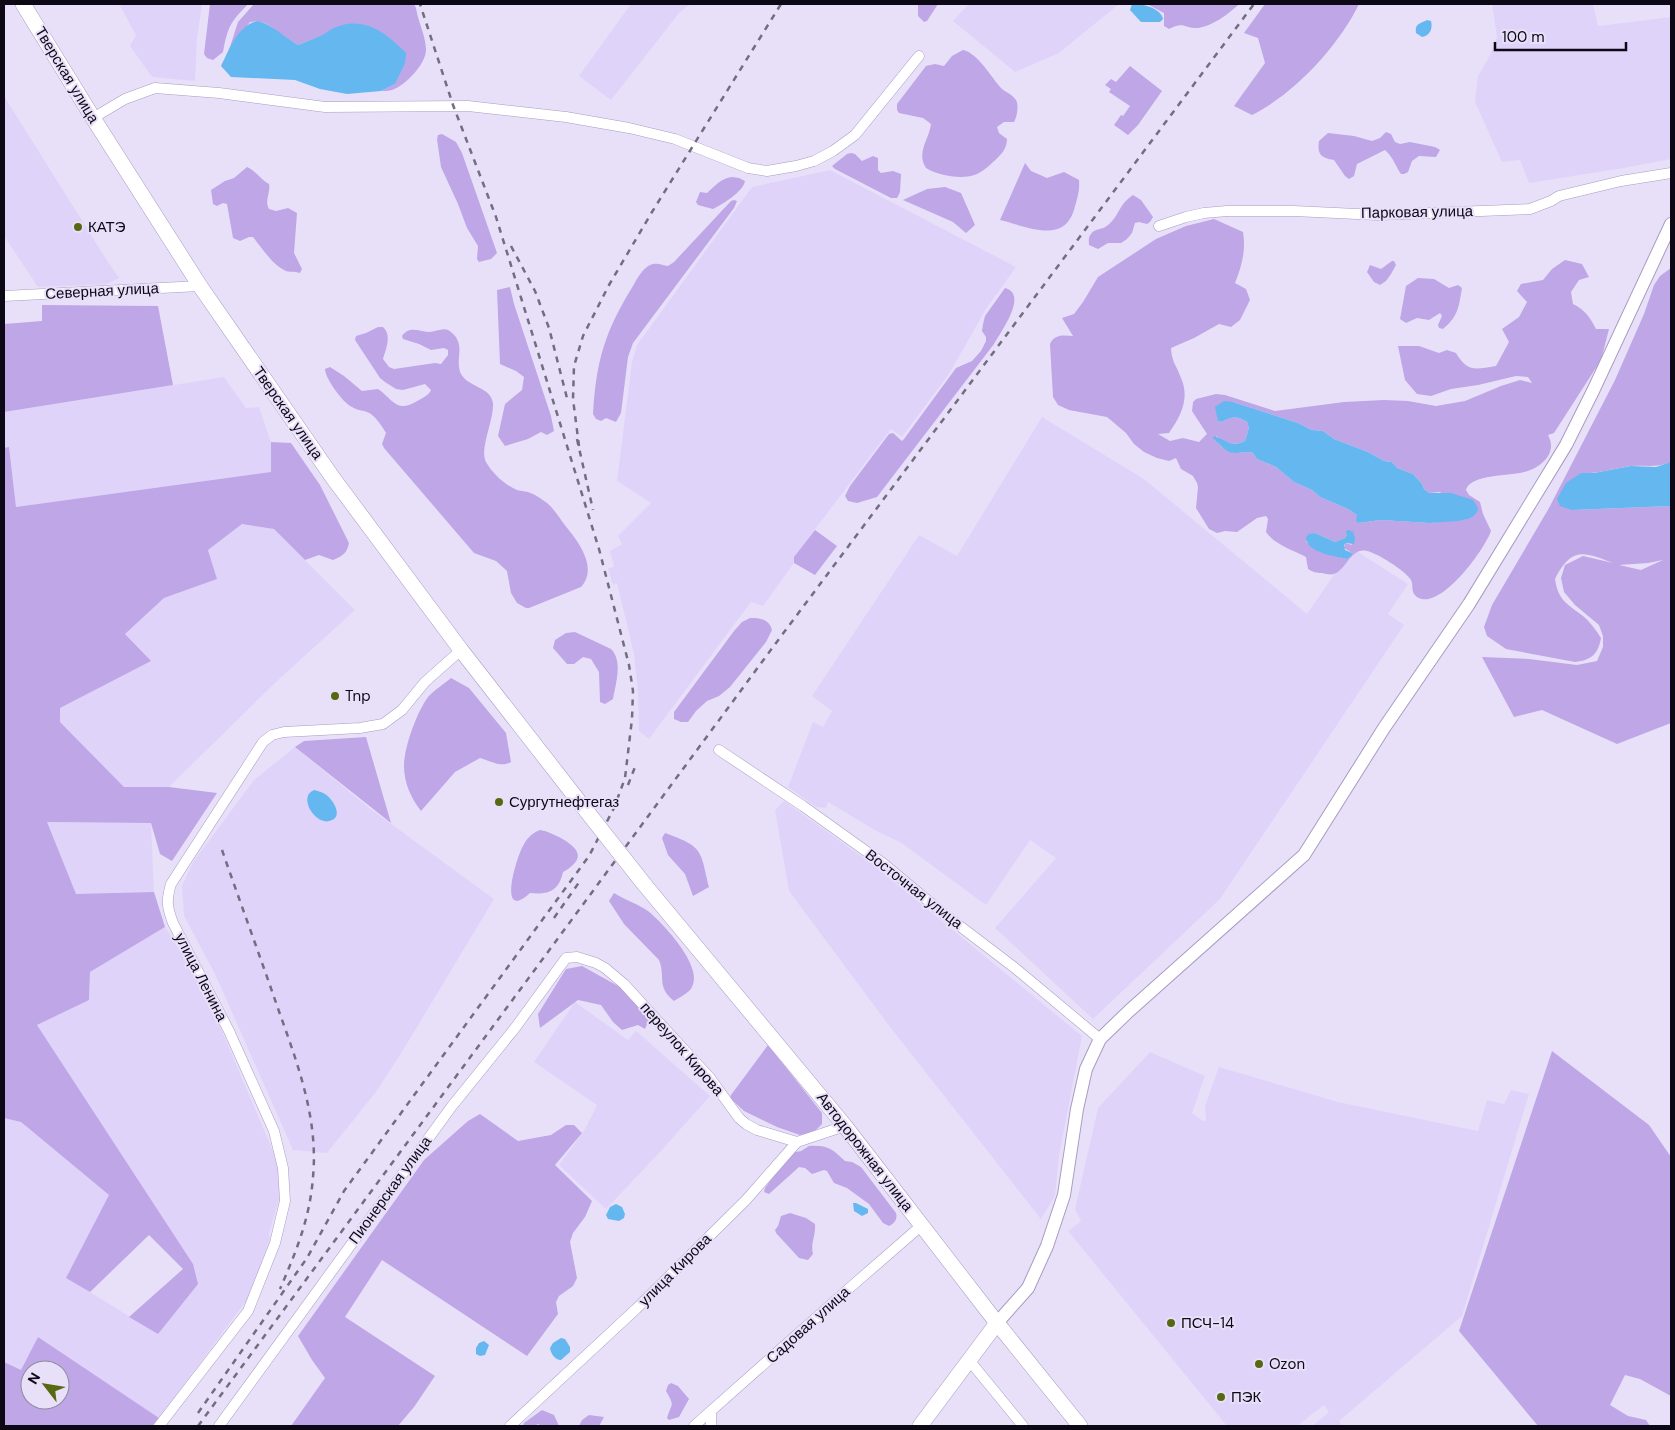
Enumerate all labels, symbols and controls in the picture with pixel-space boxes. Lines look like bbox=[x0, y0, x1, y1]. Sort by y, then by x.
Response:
scale bar bbox=[1495, 20, 1626, 52]
street label: Тверская улица bbox=[30, 23, 104, 127]
text: 100 m bbox=[1502, 27, 1545, 47]
street label: Парковая улица bbox=[1361, 201, 1474, 223]
place label: КАТЭ bbox=[88, 217, 126, 237]
marker: КАТЭ bbox=[72, 221, 84, 233]
street label: Северная улица bbox=[45, 278, 160, 304]
street label: Тверская улица bbox=[249, 363, 328, 464]
place label: Tnp bbox=[345, 686, 371, 706]
marker: Tnp bbox=[329, 690, 341, 702]
place label: Сургутнефтегаз bbox=[509, 792, 619, 812]
marker: Сургутнефтегаз bbox=[493, 796, 505, 808]
street label: Восточная улица bbox=[861, 845, 967, 934]
street label: улица Ленина bbox=[170, 929, 232, 1025]
street label: переулок Кирова bbox=[636, 998, 729, 1101]
street label: Автодорожная улица bbox=[812, 1088, 918, 1216]
street label: Пионерская улица bbox=[344, 1132, 436, 1248]
street label: улица Кирова bbox=[634, 1229, 716, 1311]
street label: Садовая улица bbox=[762, 1282, 855, 1368]
place label: ПСЧ-14 bbox=[1181, 1313, 1234, 1333]
marker: ПСЧ-14 bbox=[1165, 1317, 1177, 1329]
place label: Ozon bbox=[1269, 1354, 1305, 1374]
marker: Ozon bbox=[1253, 1358, 1265, 1370]
north arrow bbox=[20, 1360, 70, 1410]
text: N bbox=[24, 1369, 44, 1387]
place label: ПЭК bbox=[1231, 1387, 1262, 1407]
marker: ПЭК bbox=[1215, 1391, 1227, 1403]

